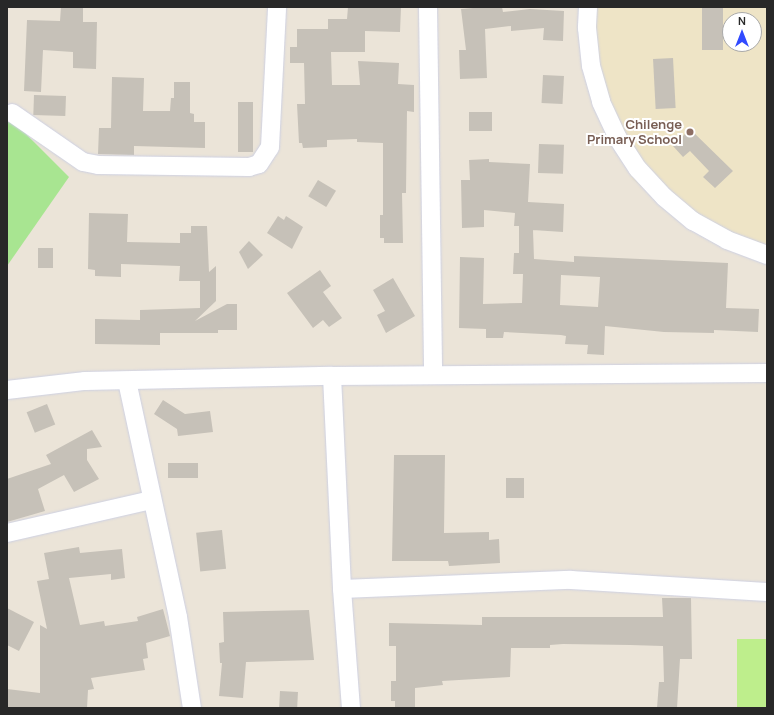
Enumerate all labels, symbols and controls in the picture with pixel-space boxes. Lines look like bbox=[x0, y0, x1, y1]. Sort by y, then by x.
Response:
north arrow bbox=[722, 12, 762, 52]
text: N bbox=[738, 13, 746, 28]
place label: Chilenge Primary School bbox=[587, 117, 682, 148]
marker: Chilenge Primary School bbox=[685, 127, 695, 137]

